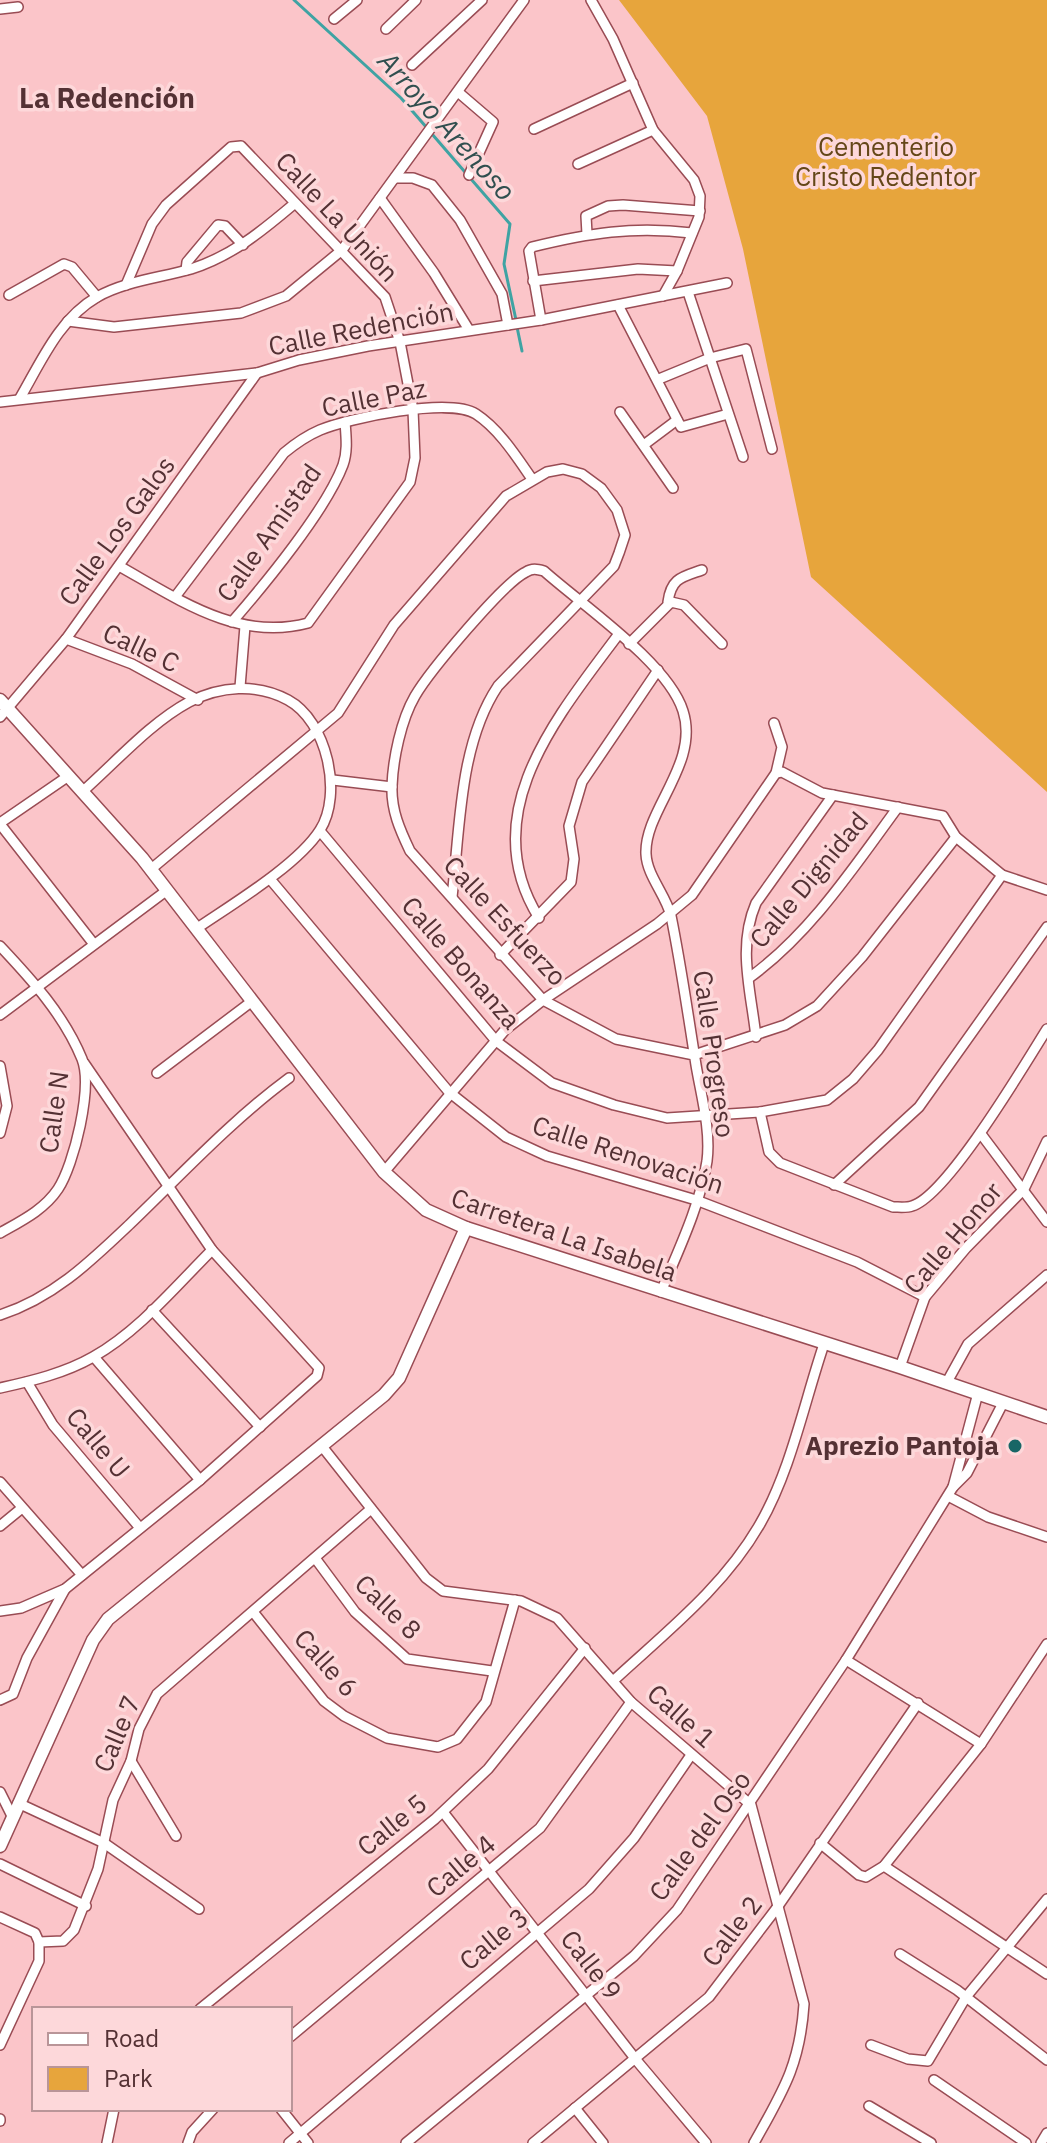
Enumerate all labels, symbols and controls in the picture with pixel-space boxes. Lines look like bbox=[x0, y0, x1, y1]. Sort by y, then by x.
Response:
water label: Arroyo Arenoso bbox=[370, 42, 524, 208]
district label: La Redención bbox=[19, 79, 195, 116]
park label: Cementerio Cristo Redentor bbox=[795, 129, 978, 193]
street label: Calle La Unión bbox=[269, 144, 407, 289]
street label: Calle Redención bbox=[265, 293, 456, 363]
street label: Calle Paz bbox=[319, 370, 429, 424]
street label: Calle Los Galos bbox=[50, 449, 182, 612]
street label: Calle Amistad bbox=[208, 457, 328, 608]
street label: Calle C bbox=[98, 615, 185, 680]
street label: Calle Dignidad bbox=[741, 804, 875, 954]
street label: Calle Esfuerzo bbox=[437, 848, 575, 992]
street label: Calle Bonanza bbox=[395, 889, 529, 1036]
street label: Calle Progreso bbox=[686, 968, 744, 1140]
street label: Calle N bbox=[30, 1068, 76, 1155]
street label: Calle Renovación bbox=[528, 1107, 728, 1201]
street label: Calle Honor bbox=[895, 1174, 1009, 1300]
street label: Carretera La Isabela bbox=[447, 1180, 682, 1289]
street label: Calle U bbox=[59, 1400, 138, 1485]
place label: Aprezio Pantoja bbox=[805, 1428, 999, 1462]
marker: Aprezio Pantoja bbox=[1006, 1437, 1024, 1455]
street label: Calle 8 bbox=[348, 1566, 429, 1646]
street label: Calle 6 bbox=[287, 1621, 366, 1703]
street label: Calle 1 bbox=[641, 1676, 723, 1755]
street label: Calle 7 bbox=[85, 1690, 147, 1777]
street label: Calle del Oso bbox=[641, 1764, 758, 1907]
street label: Calle 5 bbox=[350, 1786, 433, 1863]
street label: Calle 4 bbox=[419, 1826, 502, 1904]
street label: Calle 2 bbox=[694, 1888, 769, 1973]
street label: Calle 3 bbox=[452, 1899, 535, 1977]
street label: Calle 9 bbox=[554, 1922, 630, 2006]
legend bbox=[32, 2007, 292, 2111]
text: Road bbox=[104, 2022, 159, 2054]
text: Park bbox=[104, 2062, 153, 2094]

